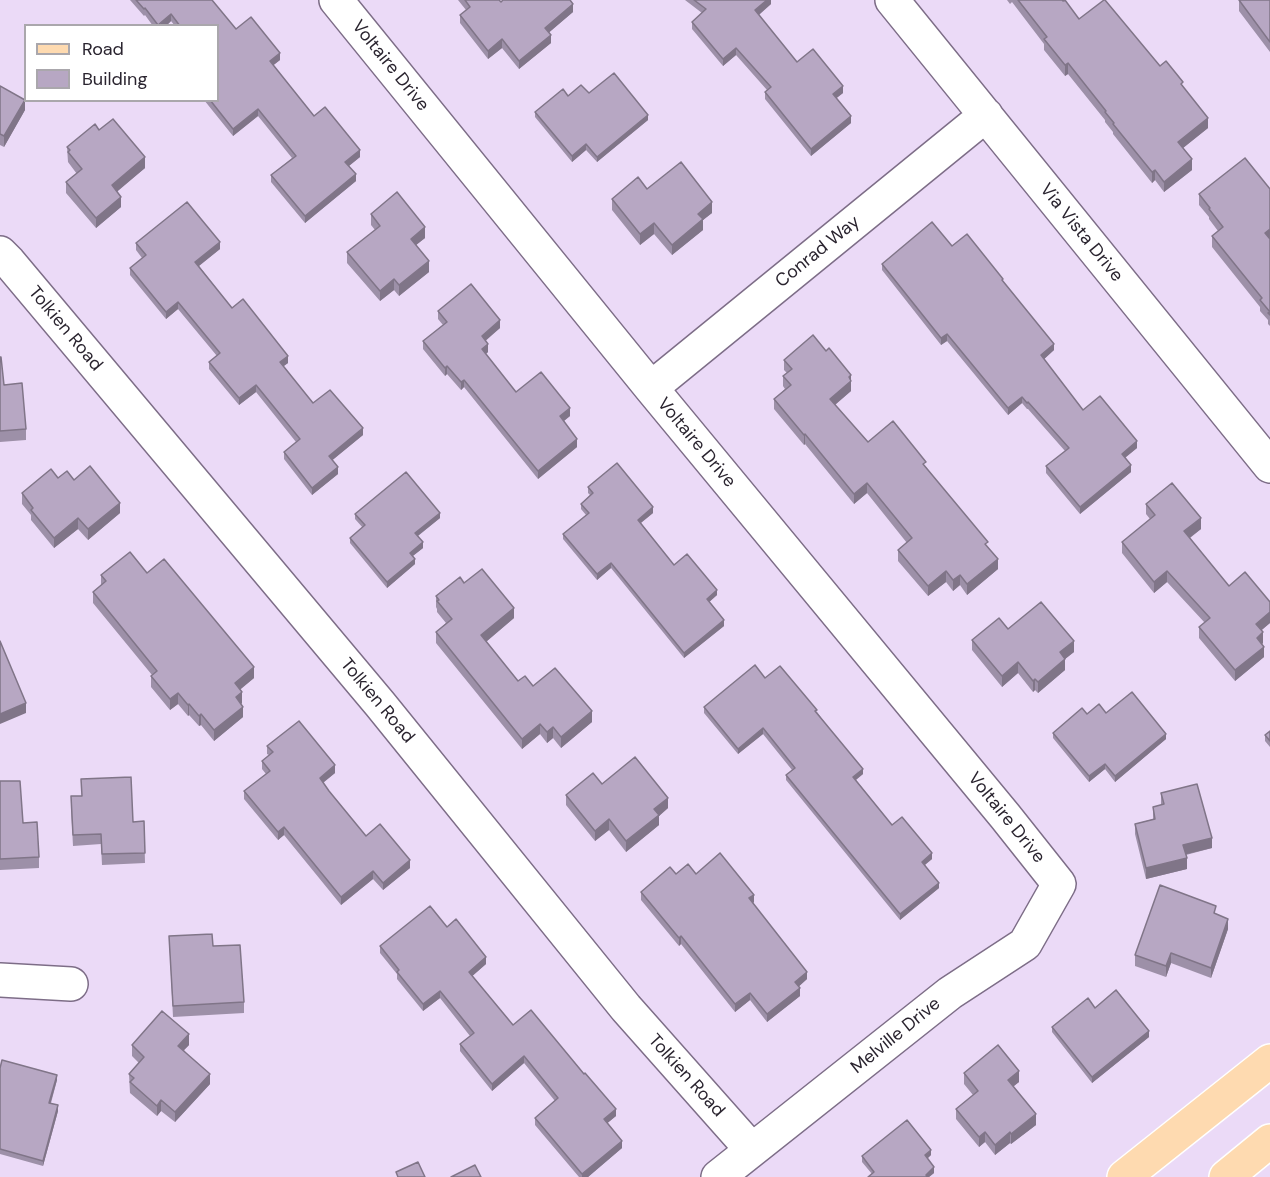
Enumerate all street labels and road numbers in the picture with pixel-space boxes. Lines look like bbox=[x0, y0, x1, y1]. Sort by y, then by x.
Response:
street label: Voltaire Drive bbox=[347, 16, 433, 116]
street label: Via Vista Drive bbox=[1035, 179, 1127, 287]
street label: Conrad Way bbox=[771, 211, 865, 293]
street label: Tolkien Road bbox=[23, 282, 107, 376]
street label: Voltaire Drive bbox=[652, 394, 740, 492]
street label: Tolkien Road bbox=[335, 654, 419, 748]
street label: Voltaire Drive bbox=[963, 768, 1049, 868]
street label: Melville Drive bbox=[847, 993, 945, 1079]
street label: Tolkien Road bbox=[643, 1030, 729, 1122]

